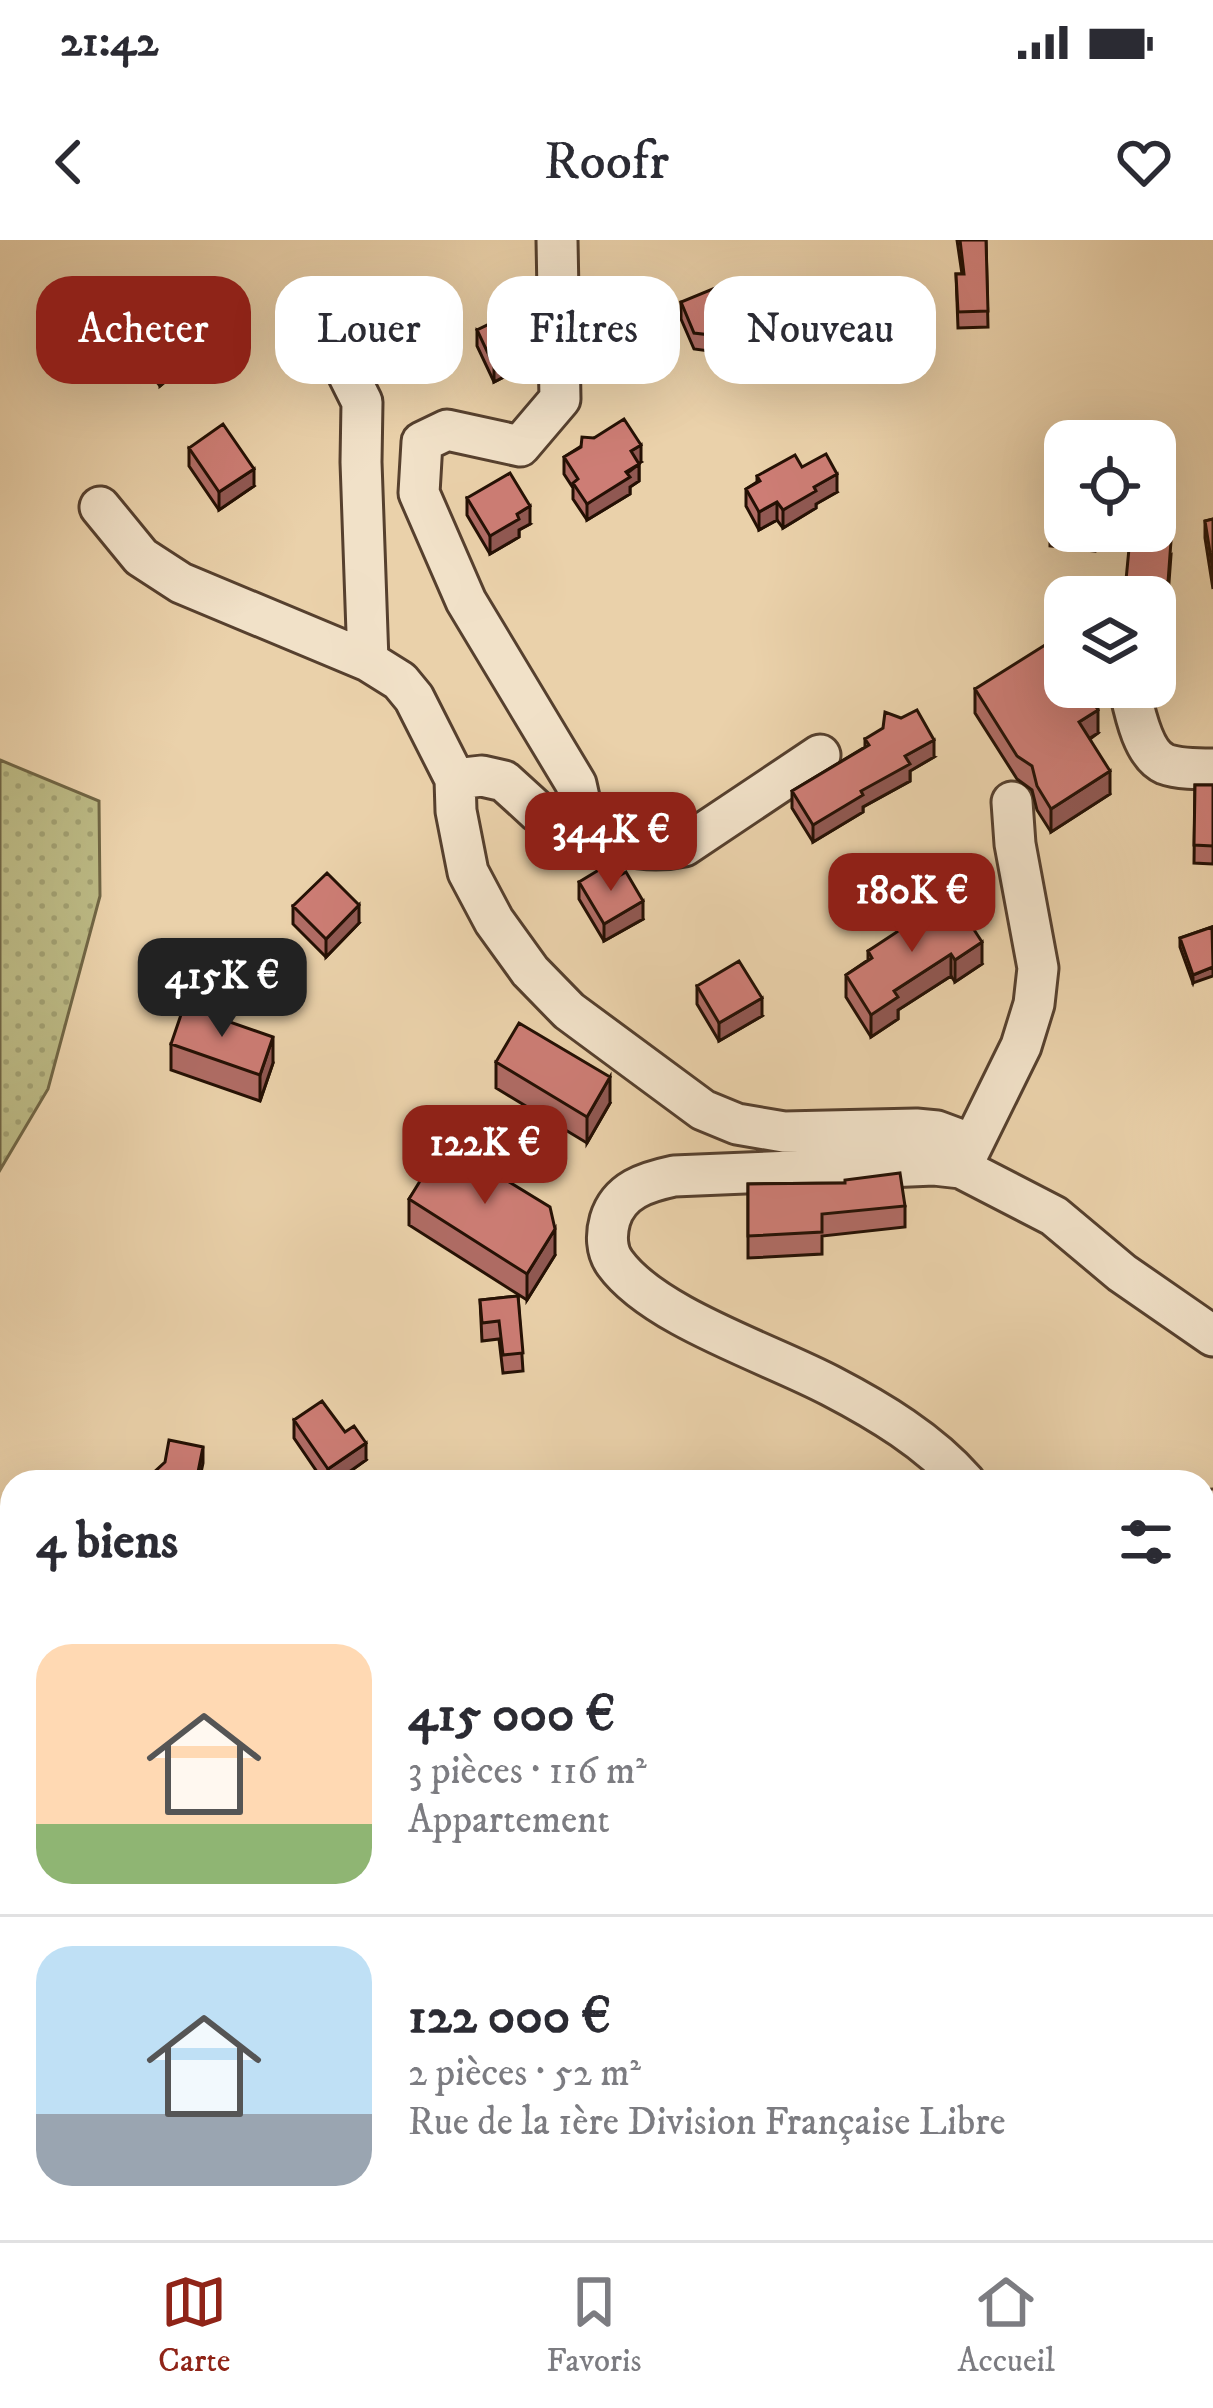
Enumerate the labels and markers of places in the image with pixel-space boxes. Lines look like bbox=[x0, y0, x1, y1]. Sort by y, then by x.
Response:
pin: 344K € bbox=[513, 792, 709, 894]
pin: 180K € bbox=[814, 853, 1010, 955]
pin: 415K € bbox=[124, 938, 320, 1040]
pin: 122K € bbox=[387, 1105, 583, 1207]

